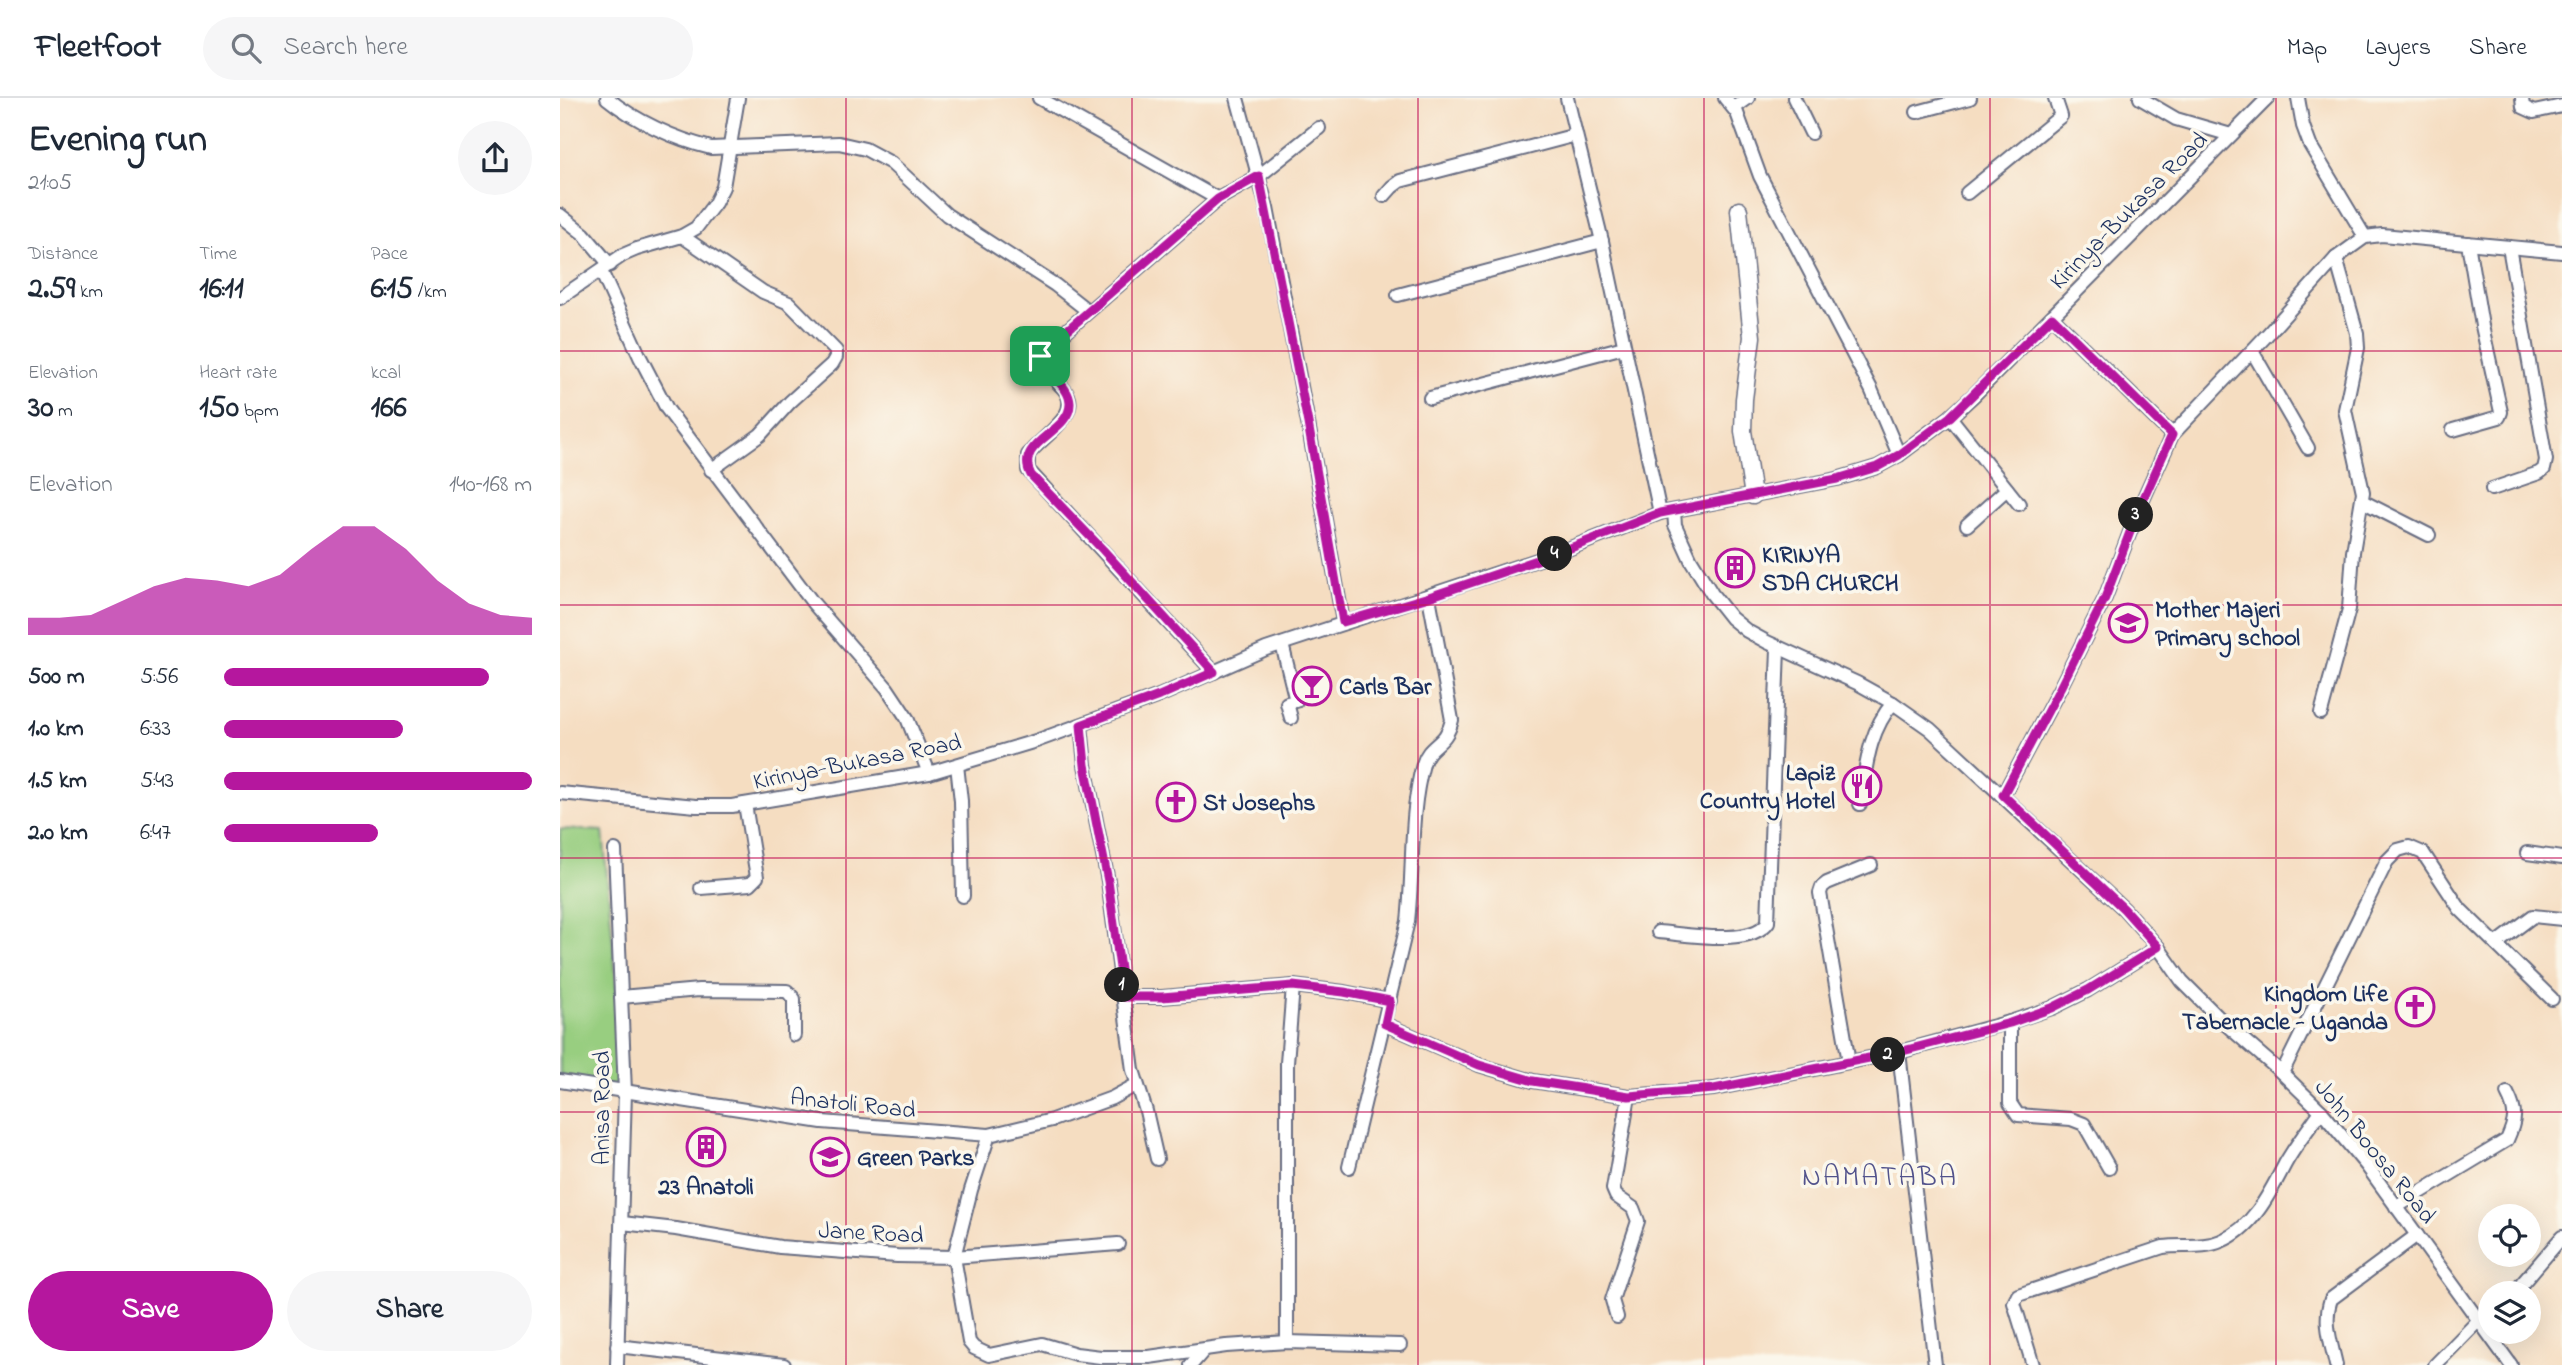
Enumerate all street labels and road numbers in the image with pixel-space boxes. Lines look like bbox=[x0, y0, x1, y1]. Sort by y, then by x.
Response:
street label: Kirinya-Bukasa Road bbox=[2043, 124, 2218, 300]
street label: Kirinya-Bukasa Road bbox=[750, 726, 965, 802]
street label: Anisa Road bbox=[586, 1050, 621, 1165]
street label: John Boosa Road bbox=[2305, 1073, 2444, 1233]
street label: Anatoli Road bbox=[788, 1081, 918, 1130]
street label: Jane Road bbox=[817, 1214, 925, 1255]

